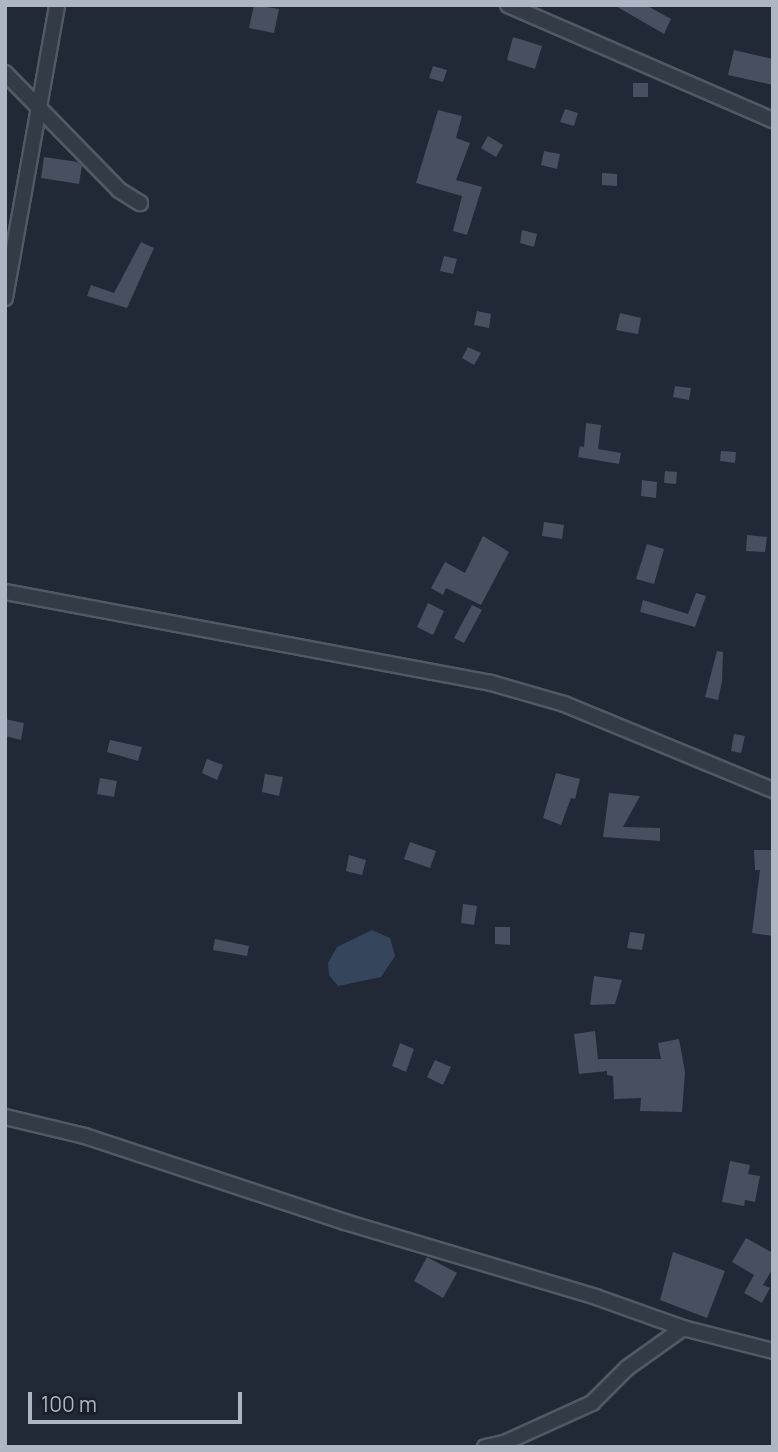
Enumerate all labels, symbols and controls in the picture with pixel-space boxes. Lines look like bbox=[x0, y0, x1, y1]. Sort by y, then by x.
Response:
scale bar bbox=[32, 1378, 245, 1422]
text: 100 m bbox=[41, 1390, 97, 1418]

